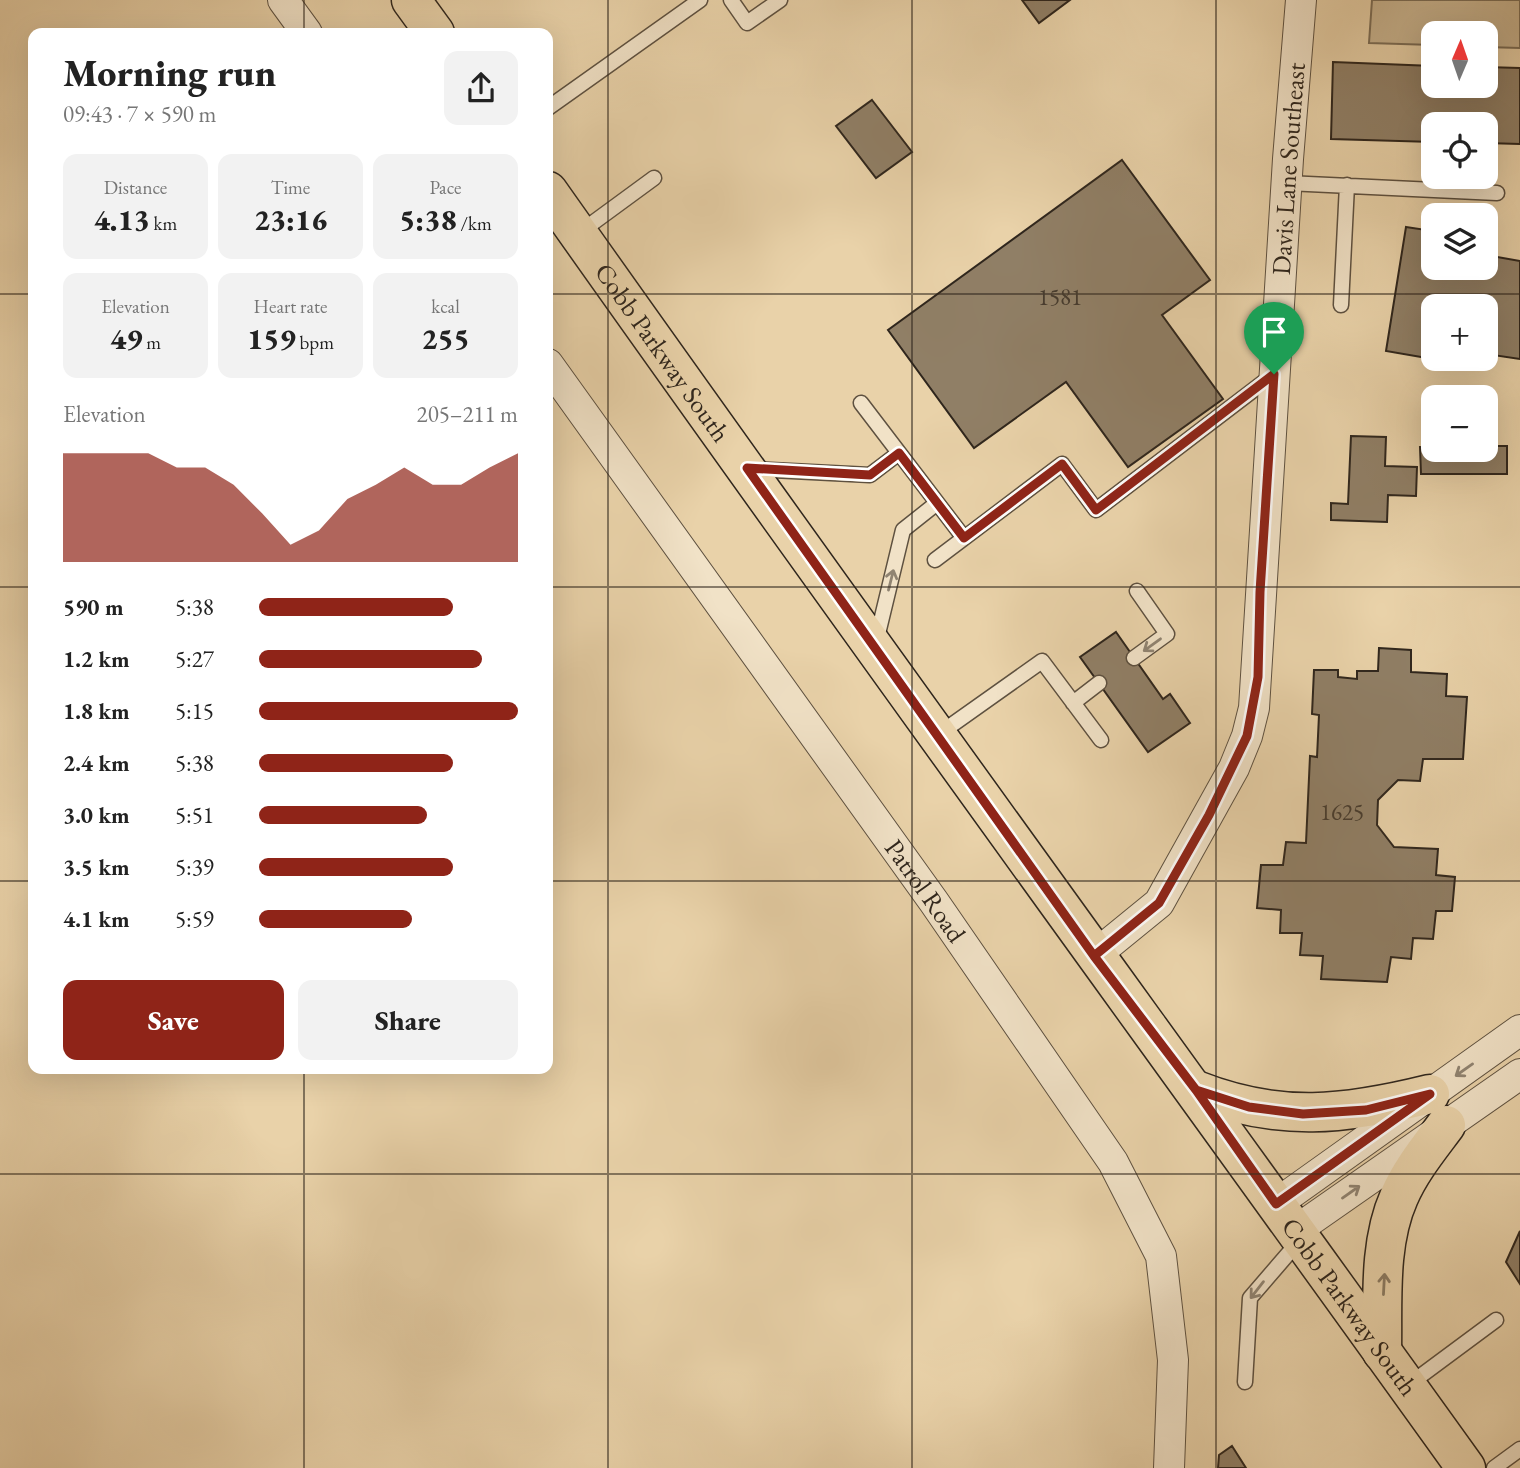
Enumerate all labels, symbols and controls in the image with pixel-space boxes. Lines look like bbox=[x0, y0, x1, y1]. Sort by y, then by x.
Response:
north arrow bbox=[1421, 21, 1498, 98]
map controls bbox=[1421, 21, 1498, 462]
text: Morning run bbox=[63, 48, 276, 97]
button: share bbox=[444, 51, 518, 125]
street label: Davis Lane Southeast bbox=[1264, 61, 1313, 276]
text: 09:43 · 7 × 590 m bbox=[63, 99, 216, 129]
button: locate bbox=[1421, 112, 1498, 189]
text: Distance bbox=[104, 175, 167, 200]
text: Time bbox=[271, 175, 310, 200]
text: Pace bbox=[430, 175, 461, 200]
text: 4.13 bbox=[94, 200, 150, 239]
text: 23:16 bbox=[254, 200, 327, 239]
text: 5:38 bbox=[399, 200, 457, 239]
button: layers bbox=[1421, 203, 1498, 280]
text: km bbox=[150, 211, 177, 236]
text: /km bbox=[457, 211, 492, 236]
street label: Cobb Parkway South bbox=[587, 256, 738, 449]
house number: 1581 bbox=[1038, 282, 1082, 312]
text: Elevation bbox=[101, 294, 170, 319]
text: Heart rate bbox=[254, 294, 327, 319]
text: kcal bbox=[431, 294, 460, 319]
button: + bbox=[1421, 294, 1498, 371]
pin bbox=[1244, 302, 1304, 374]
icon: arrive bbox=[1255, 313, 1293, 351]
text: 49 bbox=[110, 319, 142, 358]
text: 159 bbox=[247, 319, 296, 358]
text: 255 bbox=[421, 319, 470, 358]
text: m bbox=[142, 330, 161, 355]
text: bpm bbox=[296, 330, 334, 355]
button: − bbox=[1421, 385, 1498, 462]
text: Elevation bbox=[63, 399, 146, 429]
text: 205–211 m bbox=[417, 399, 518, 429]
one-way arrow bbox=[885, 569, 898, 592]
text: 590 m bbox=[63, 592, 124, 622]
text: 5:38 bbox=[175, 592, 214, 622]
one-way arrow bbox=[1143, 638, 1162, 652]
text: 1.2 km bbox=[63, 644, 130, 674]
text: 5:27 bbox=[175, 644, 214, 674]
text: 1.8 km bbox=[63, 696, 130, 726]
text: 5:15 bbox=[175, 696, 214, 726]
text: 2.4 km bbox=[63, 748, 130, 778]
text: 5:38 bbox=[175, 748, 214, 778]
house number: 1625 bbox=[1320, 797, 1364, 827]
text: 3.0 km bbox=[63, 800, 130, 830]
text: 5:51 bbox=[175, 800, 214, 830]
street label: Patrol Road bbox=[877, 832, 974, 950]
text: 3.5 km bbox=[63, 852, 130, 882]
text: 5:39 bbox=[175, 852, 214, 882]
text: 4.1 km bbox=[63, 904, 130, 934]
text: 5:59 bbox=[175, 904, 214, 934]
button: Save bbox=[63, 980, 284, 1060]
button: Share bbox=[298, 980, 518, 1060]
one-way arrow bbox=[1455, 1063, 1474, 1077]
one-way arrow bbox=[1341, 1185, 1360, 1199]
street label: Cobb Parkway South bbox=[1274, 1211, 1426, 1403]
one-way arrow bbox=[1377, 1273, 1390, 1296]
one-way arrow bbox=[1250, 1281, 1265, 1300]

